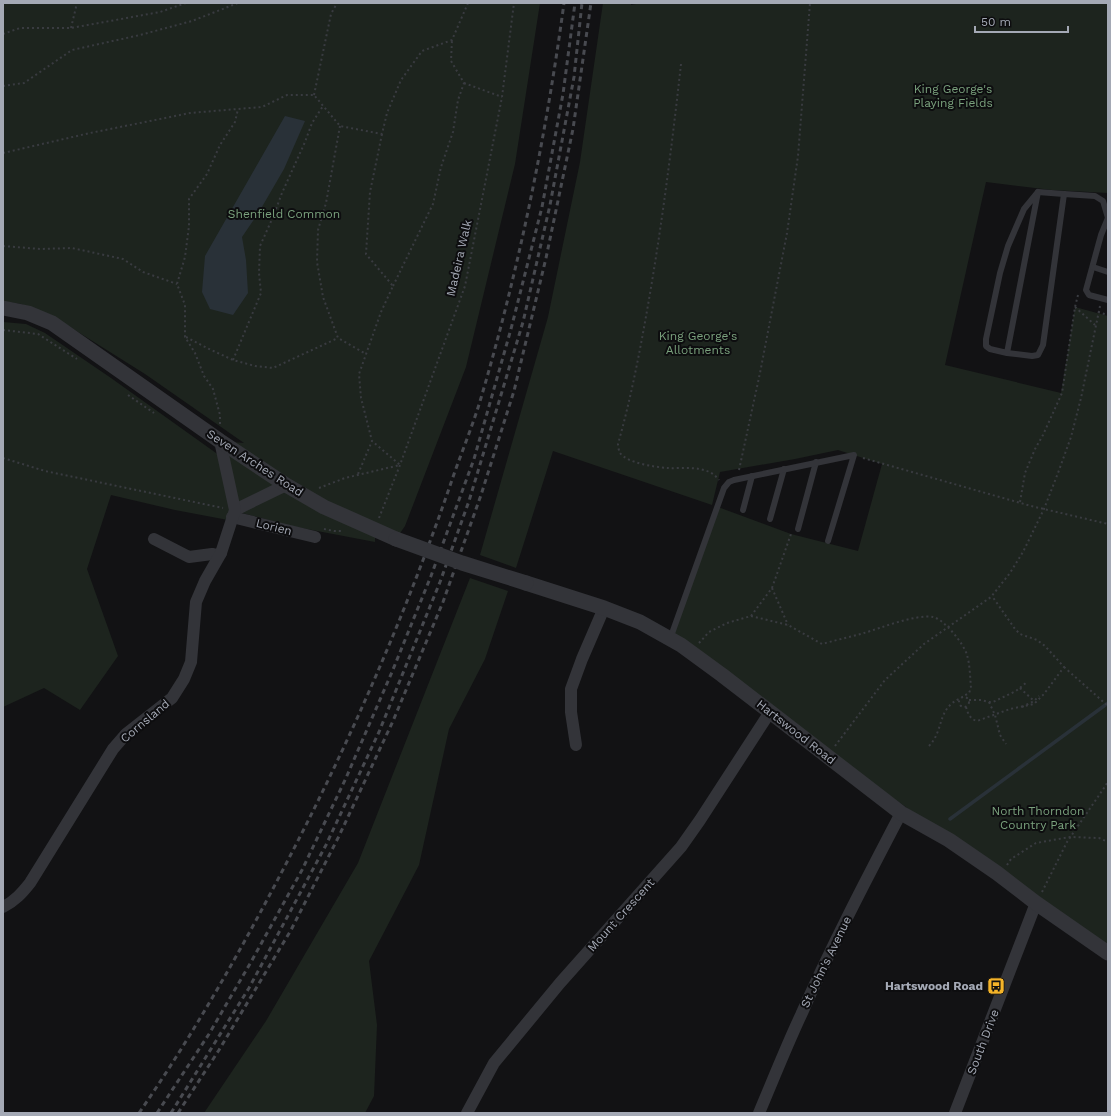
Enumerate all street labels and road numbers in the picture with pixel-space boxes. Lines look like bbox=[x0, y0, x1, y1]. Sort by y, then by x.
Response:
street label: Madeira Walk bbox=[443, 218, 475, 298]
street label: Seven Arches Road bbox=[204, 427, 306, 499]
street label: Lorien bbox=[255, 516, 293, 538]
street label: Cornsland bbox=[118, 697, 172, 745]
street label: Hartswood Road bbox=[754, 697, 838, 767]
street label: Mount Crescent bbox=[585, 876, 657, 954]
street label: St John's Avenue bbox=[798, 914, 854, 1010]
street label: South Drive bbox=[964, 1007, 1002, 1077]

